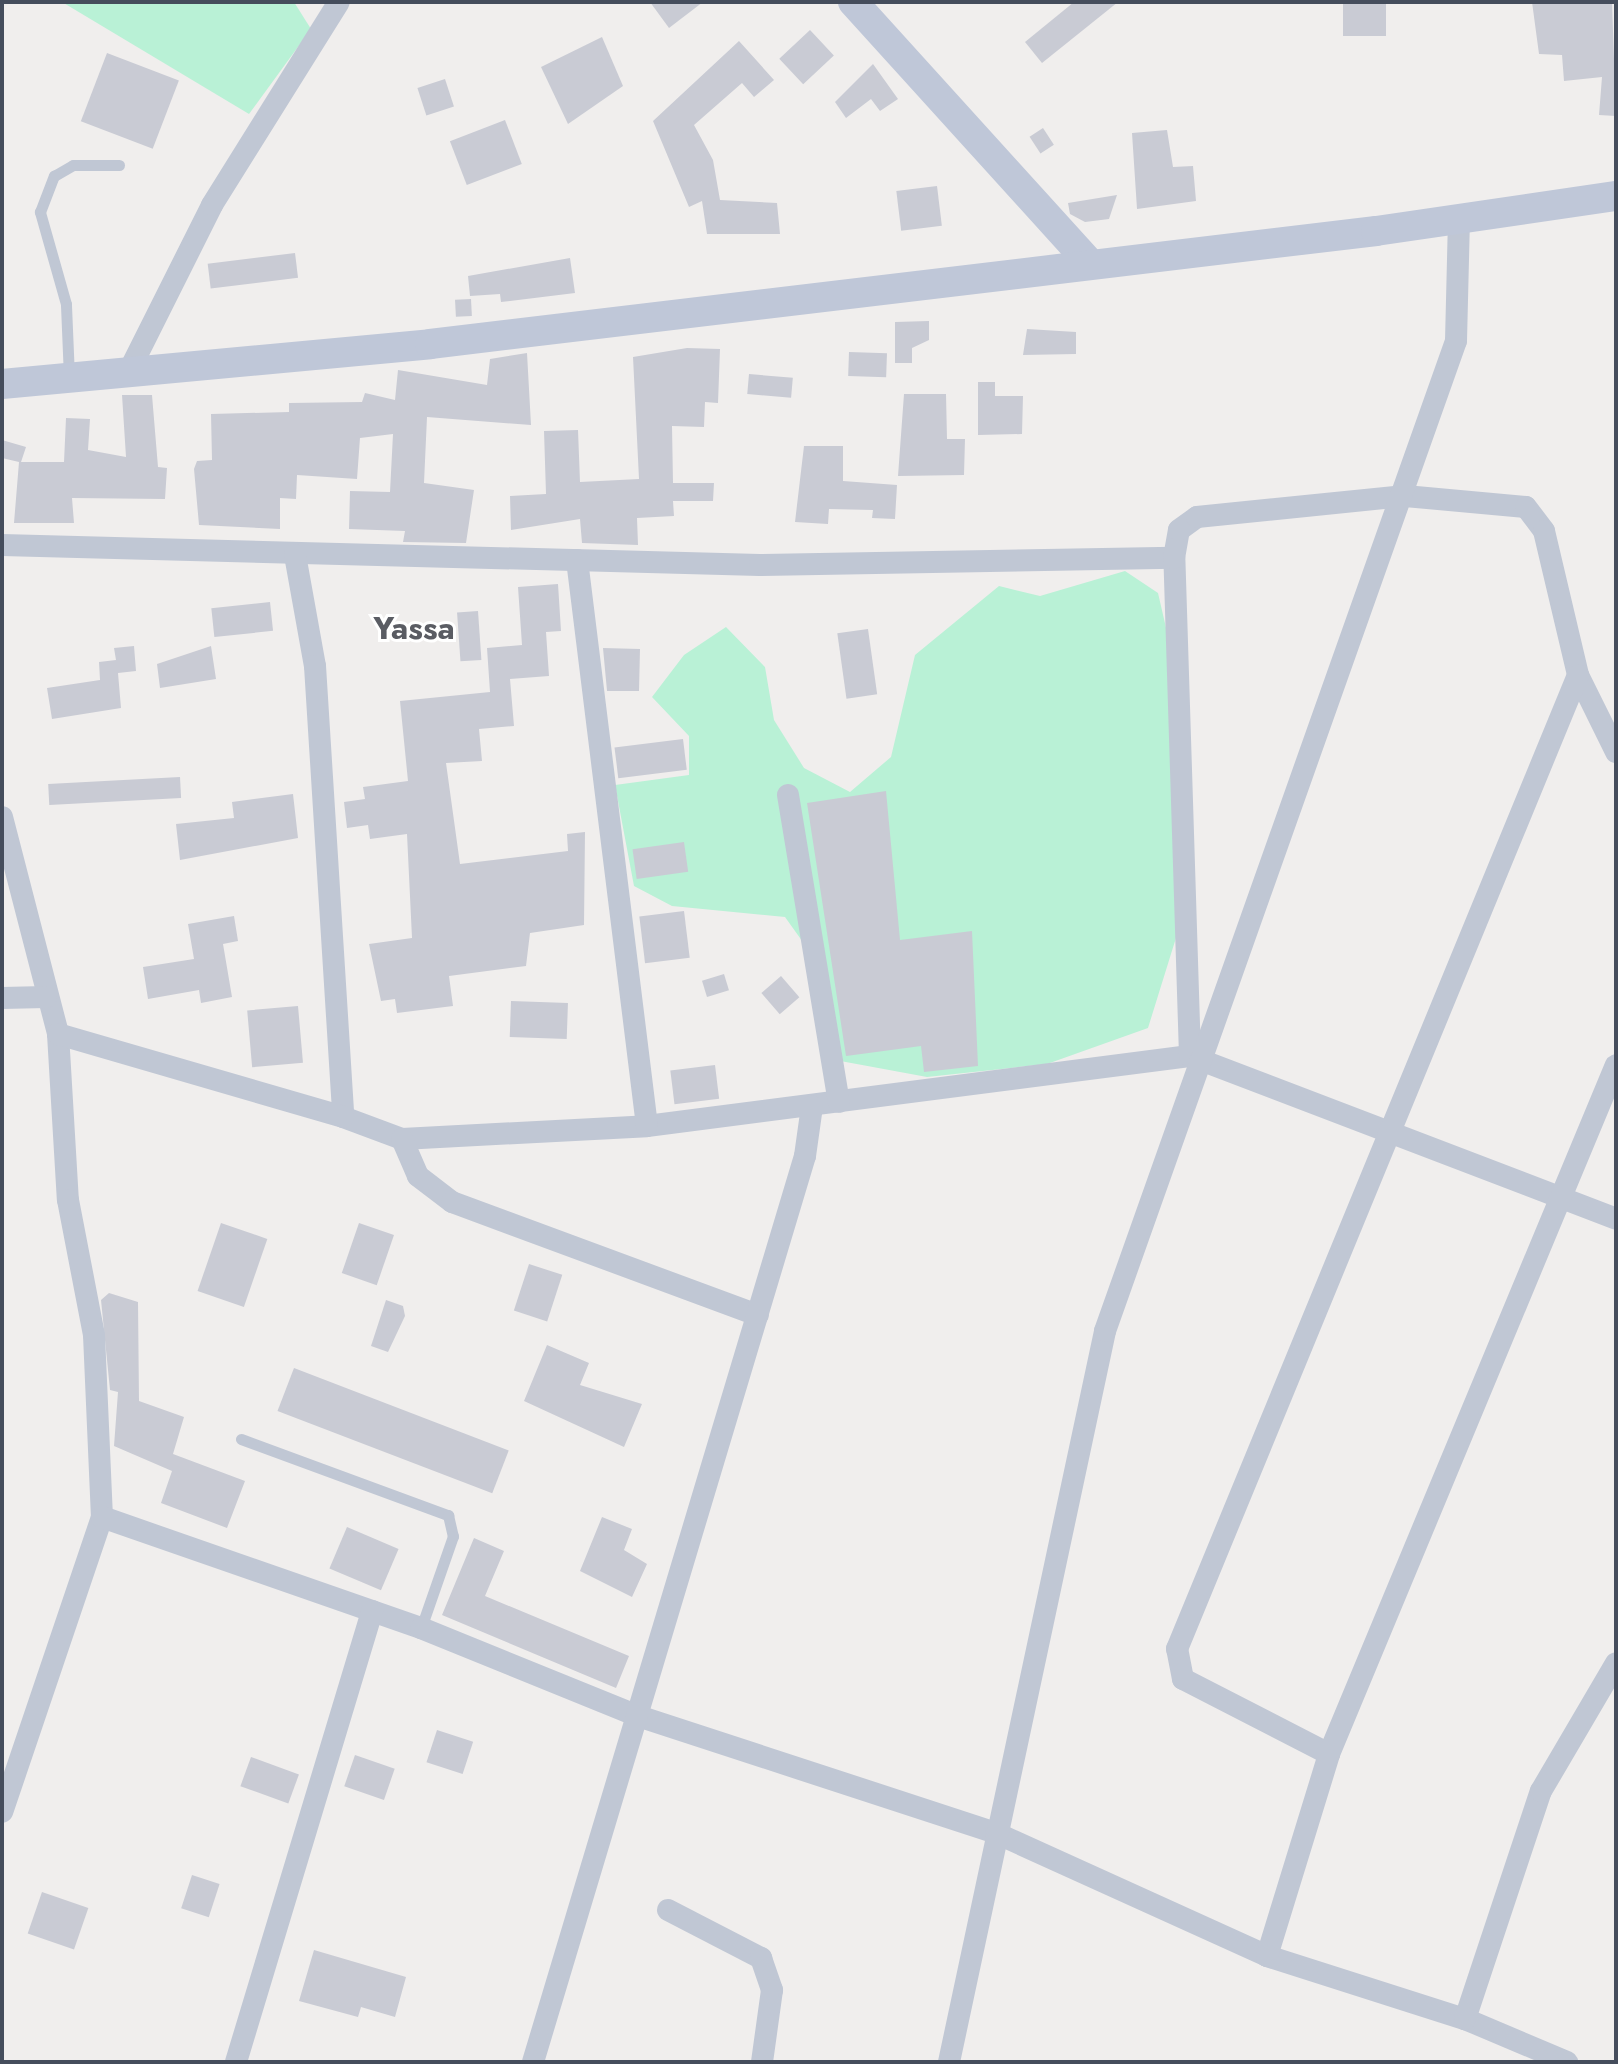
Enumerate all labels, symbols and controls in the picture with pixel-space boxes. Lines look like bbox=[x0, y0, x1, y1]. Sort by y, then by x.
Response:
district label: Yassa bbox=[373, 609, 455, 647]

